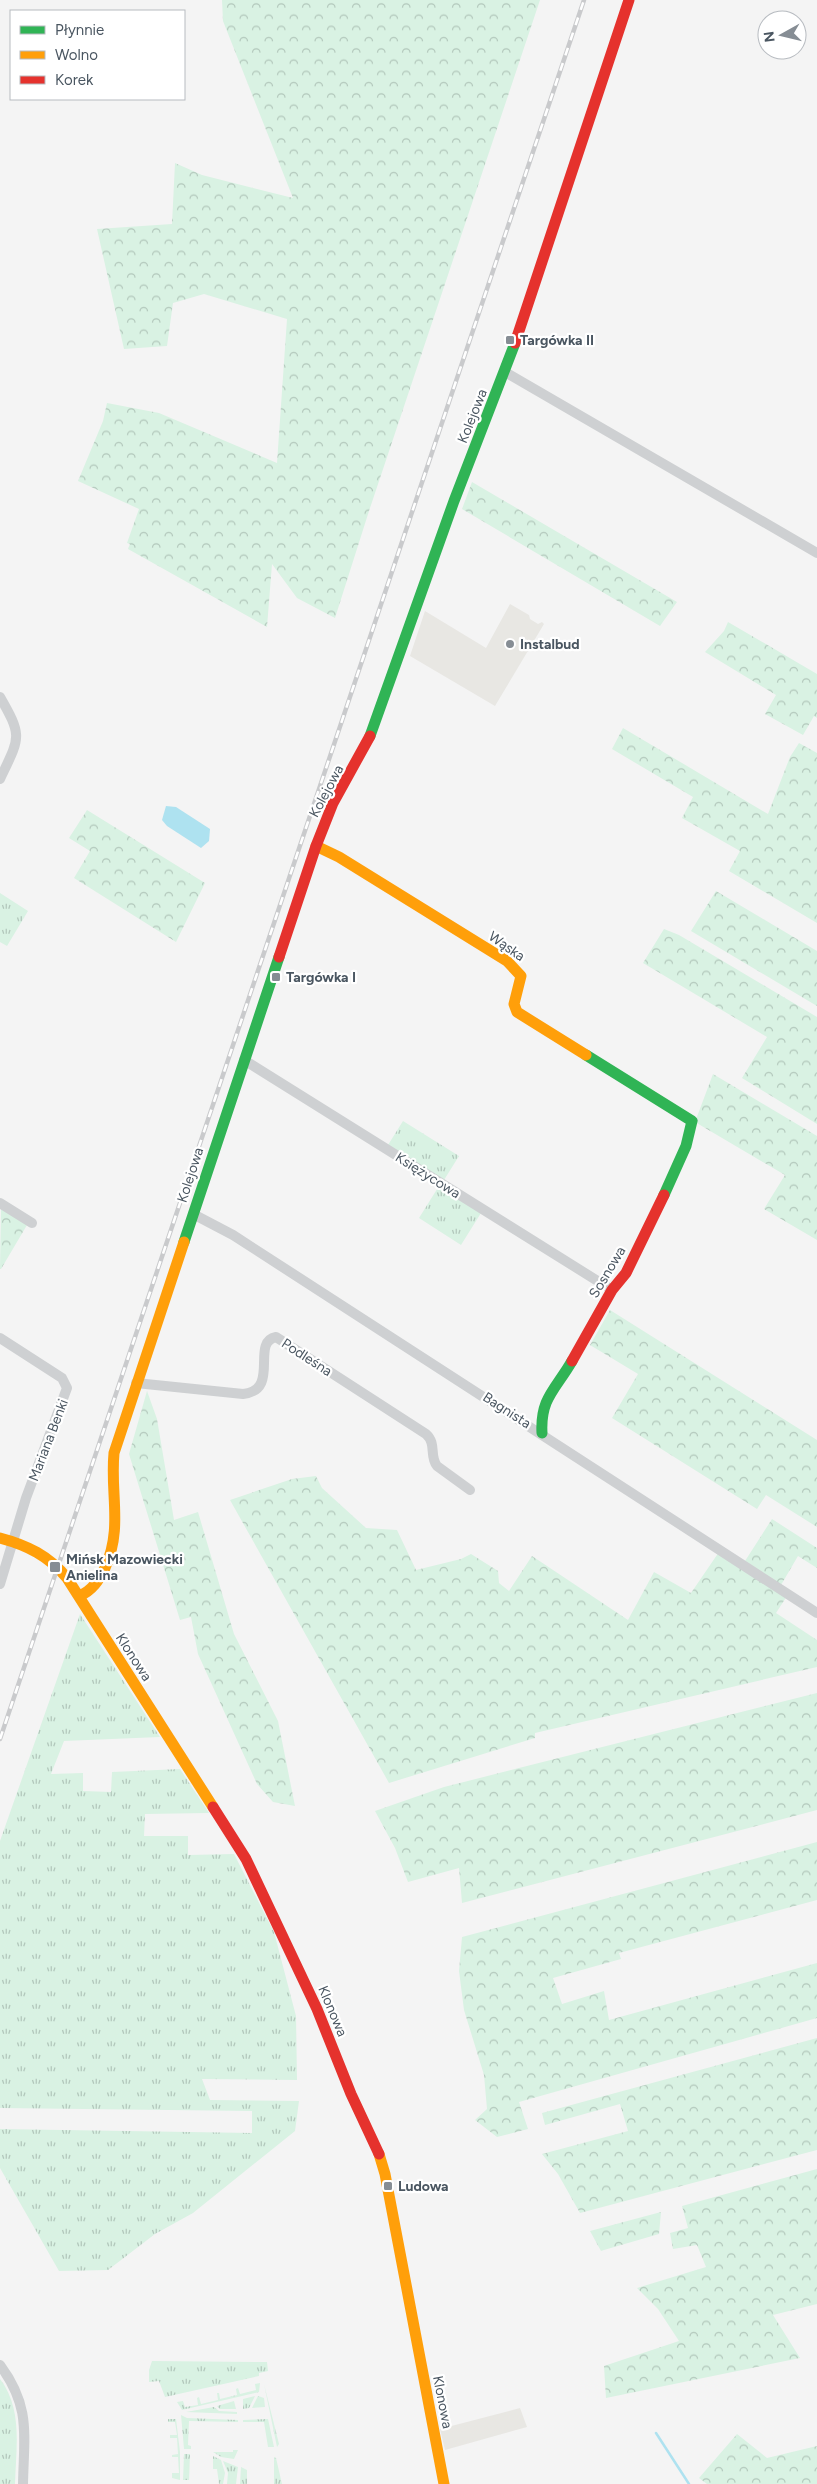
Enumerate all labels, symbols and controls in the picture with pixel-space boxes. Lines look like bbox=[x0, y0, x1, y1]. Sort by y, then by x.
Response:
legend bbox=[10, 10, 185, 100]
north arrow bbox=[757, 10, 807, 60]
text: Płynnie bbox=[55, 21, 104, 39]
text: N bbox=[760, 30, 779, 43]
text: Wolno bbox=[55, 46, 98, 64]
text: Korek bbox=[55, 71, 94, 89]
place label: Targówka II bbox=[520, 332, 594, 349]
marker: Targówka II bbox=[504, 334, 516, 346]
street label: Kolejowa bbox=[454, 387, 491, 446]
place label: Instalbud bbox=[520, 636, 580, 653]
marker: Instalbud bbox=[504, 638, 516, 650]
street label: Kolejowa bbox=[306, 762, 347, 820]
street label: Wąska bbox=[485, 928, 528, 965]
place label: Targówka I bbox=[286, 969, 356, 986]
marker: Targówka I bbox=[270, 971, 282, 983]
street label: Kolejowa bbox=[174, 1145, 207, 1205]
street label: Księżycowa bbox=[392, 1149, 463, 1202]
street label: Sosnowa bbox=[585, 1243, 629, 1301]
street label: Podleśna bbox=[278, 1335, 335, 1380]
street label: Bagnista bbox=[479, 1389, 534, 1432]
street label: Mariana Benki bbox=[25, 1397, 72, 1484]
place label: Mińsk Mazowiecki Anielina bbox=[66, 1551, 183, 1584]
marker: Mińsk Mazowiecki Anielina bbox=[48, 1560, 62, 1574]
street label: Klonowa bbox=[112, 1630, 155, 1684]
street label: Klonowa bbox=[314, 1983, 351, 2039]
place label: Ludowa bbox=[398, 2178, 449, 2195]
marker: Ludowa bbox=[382, 2180, 394, 2192]
street label: Klonowa bbox=[429, 2374, 456, 2430]

